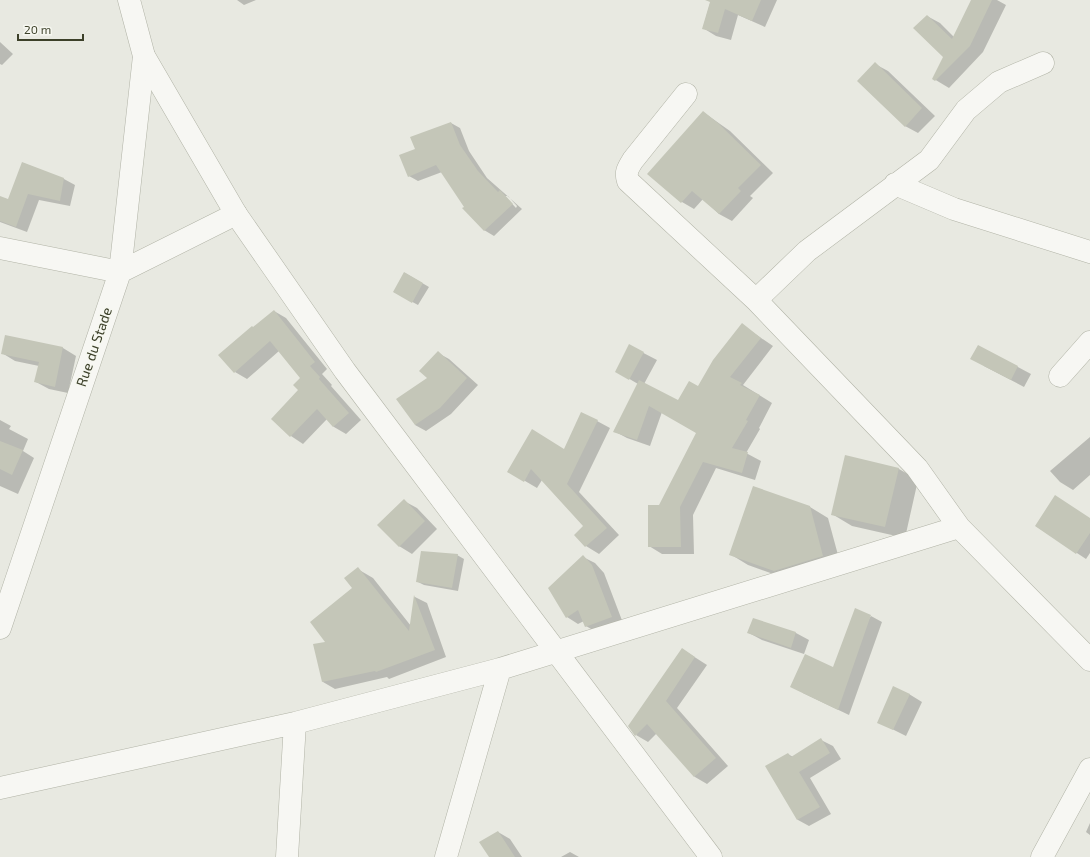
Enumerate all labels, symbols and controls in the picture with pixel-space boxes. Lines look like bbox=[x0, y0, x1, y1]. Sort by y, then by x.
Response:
scale bar bbox=[18, 16, 83, 42]
text: 20 m bbox=[24, 22, 51, 36]
street label: Rue du Stade bbox=[72, 305, 115, 389]

